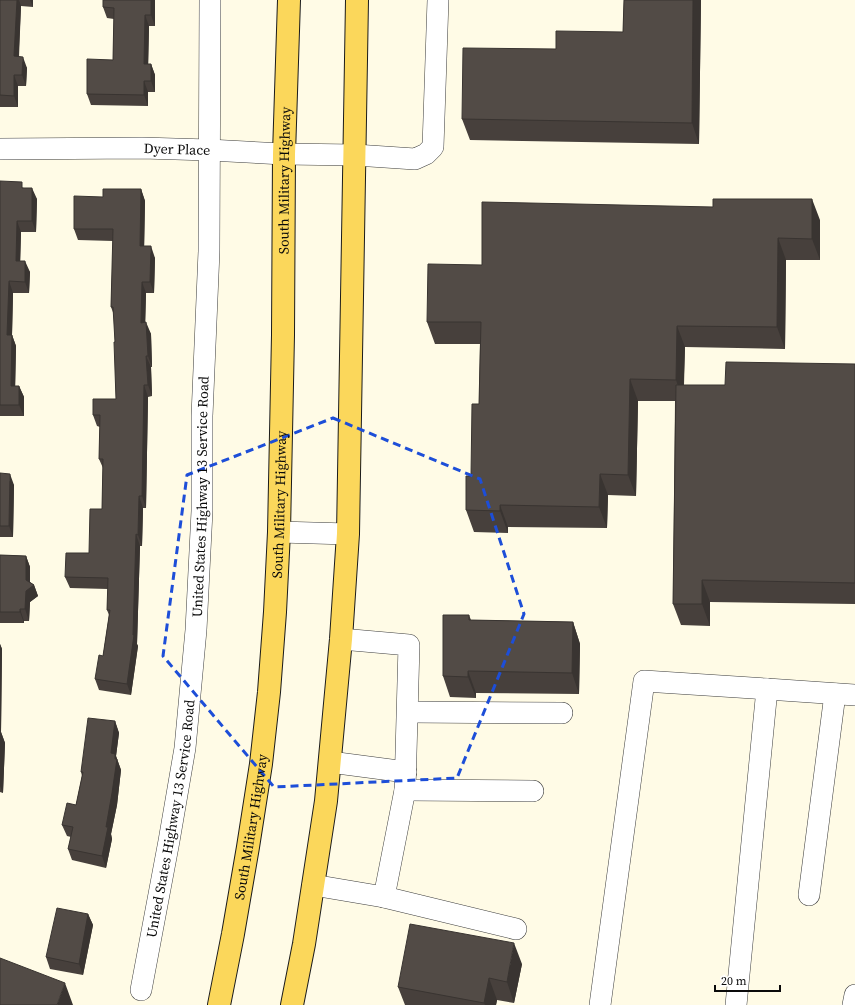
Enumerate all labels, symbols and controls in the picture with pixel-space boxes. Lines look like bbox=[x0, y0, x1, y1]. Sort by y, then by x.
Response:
street label: South Military Highway bbox=[273, 106, 296, 254]
street label: Dyer Place bbox=[143, 138, 211, 160]
street label: United States Highway 13 Service Road bbox=[187, 376, 214, 618]
street label: South Military Highway bbox=[267, 430, 291, 579]
street label: United States Highway 13 Service Road bbox=[141, 699, 199, 939]
street label: South Military Highway bbox=[229, 752, 272, 901]
scale bar bbox=[715, 967, 780, 993]
text: 20 m bbox=[721, 973, 747, 989]

